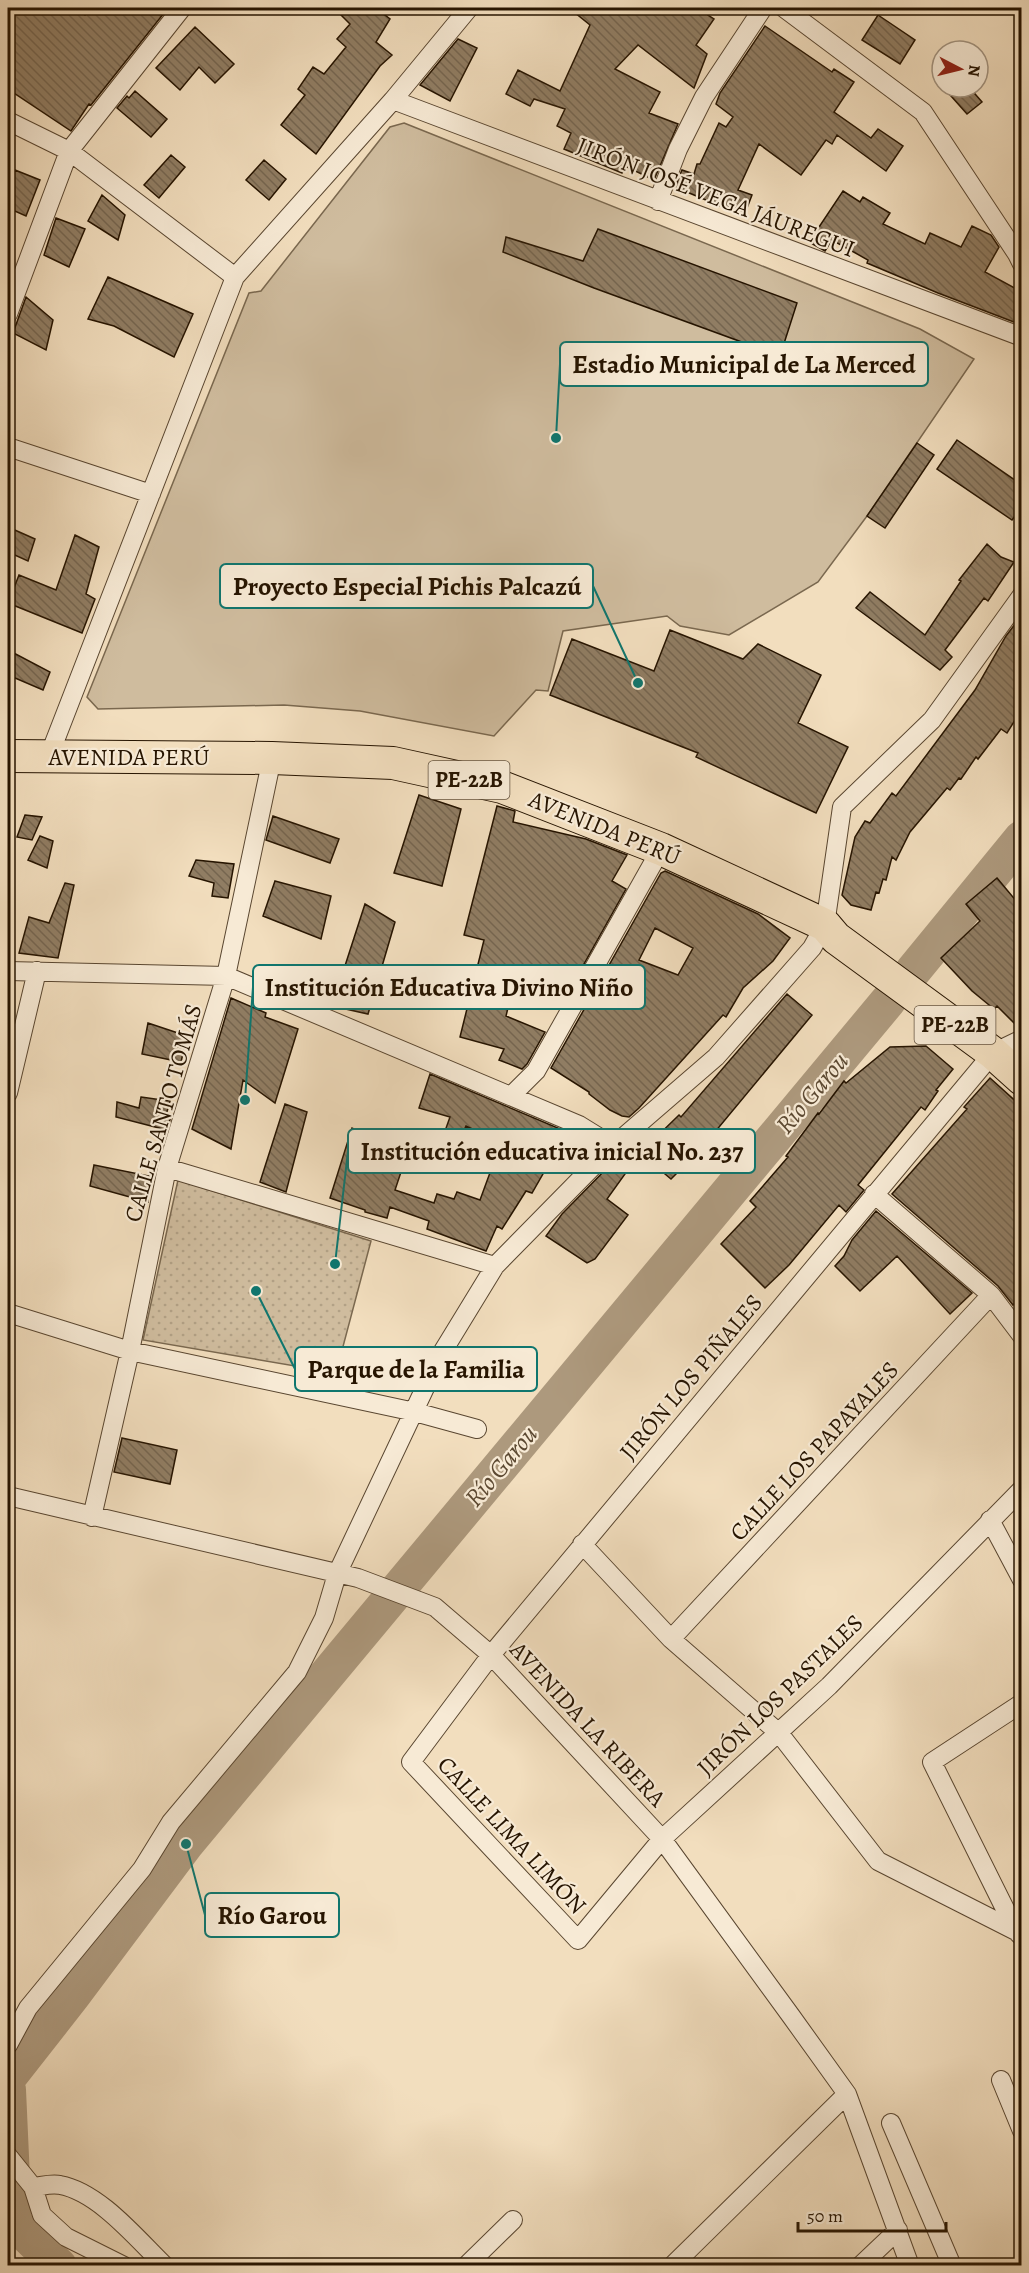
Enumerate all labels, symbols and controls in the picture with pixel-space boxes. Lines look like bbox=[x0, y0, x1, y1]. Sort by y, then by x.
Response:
north arrow bbox=[930, 39, 990, 99]
text: N bbox=[962, 64, 986, 78]
street label: JIRÓN JOSÉ VEGA JÁUREGUI bbox=[572, 129, 860, 265]
callout: Estadio Municipal de La Merced bbox=[560, 342, 928, 386]
text: Estadio Municipal de La Merced bbox=[572, 347, 917, 382]
callout: Proyecto Especial Pichis Palcazú bbox=[220, 564, 593, 608]
text: Proyecto Especial Pichis Palcazú bbox=[233, 569, 582, 604]
street label: AVENIDA PERÚ bbox=[47, 741, 210, 773]
road number: PE-22B bbox=[428, 761, 510, 799]
street label: AVENIDA PERÚ bbox=[523, 783, 686, 873]
callout: Institución Educativa Divino Niño bbox=[253, 965, 645, 1009]
text: Institución Educativa Divino Niño bbox=[265, 970, 633, 1005]
street label: CALLE SANTO TOMÁS bbox=[117, 1000, 209, 1226]
road number: PE-22B bbox=[914, 1006, 996, 1044]
water label: Río Garou bbox=[767, 1044, 857, 1141]
callout: Institución educativa inicial No. 237 bbox=[348, 1129, 755, 1173]
text: Institución educativa inicial No. 237 bbox=[361, 1134, 744, 1169]
street label: JIRÓN LOS PIÑALES bbox=[612, 1287, 770, 1467]
callout: Parque de la Familia bbox=[295, 1347, 537, 1391]
text: Parque de la Familia bbox=[307, 1352, 525, 1387]
street label: CALLE LOS PAPAYALES bbox=[722, 1354, 906, 1548]
water label: Río Garou bbox=[456, 1417, 546, 1514]
street label: JIRÓN LOS PASTALES bbox=[690, 1607, 870, 1783]
street label: AVENIDA LA RIBERA bbox=[502, 1634, 674, 1814]
street label: CALLE LIMA LIMÓN bbox=[430, 1749, 594, 1921]
callout: Río Garou bbox=[205, 1893, 339, 1937]
text: Río Garou bbox=[217, 1898, 327, 1933]
scale bar bbox=[798, 2195, 946, 2233]
text: 50 m bbox=[807, 2204, 843, 2228]

